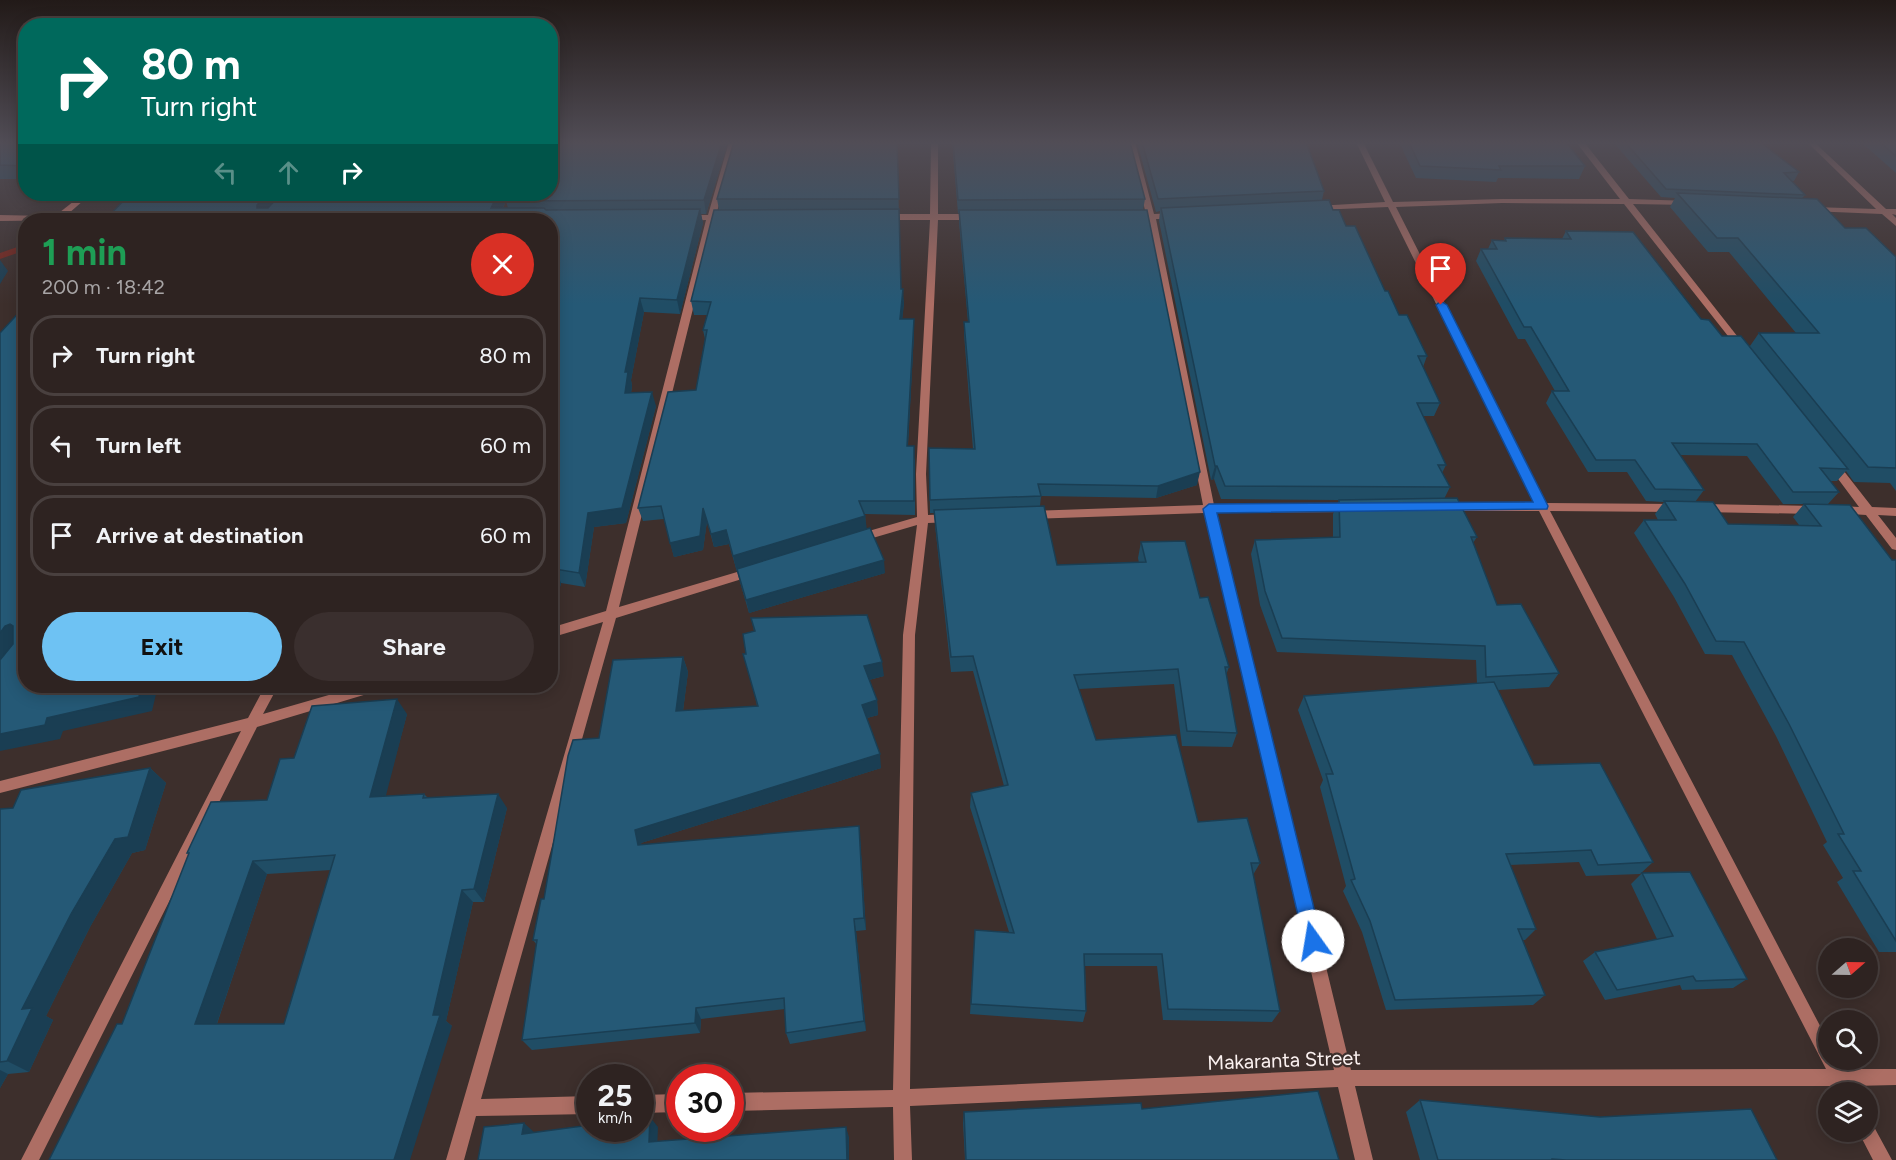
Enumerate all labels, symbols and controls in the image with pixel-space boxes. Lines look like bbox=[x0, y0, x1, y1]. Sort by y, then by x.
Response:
text: 80 m bbox=[141, 39, 241, 90]
icon: right bbox=[42, 42, 120, 120]
text: Turn right bbox=[141, 90, 257, 123]
icon: left bbox=[209, 156, 242, 189]
icon: ahead bbox=[272, 156, 305, 189]
icon: right bbox=[335, 156, 368, 189]
text: 1 min bbox=[42, 231, 127, 274]
button: close bbox=[471, 233, 534, 296]
pin bbox=[1415, 243, 1466, 305]
icon: arrive bbox=[1424, 252, 1457, 285]
text: 200 m · 18:42 bbox=[42, 275, 165, 299]
icon: right bbox=[45, 339, 78, 372]
text: Turn right bbox=[96, 342, 195, 369]
text: 80 m bbox=[479, 342, 531, 369]
icon: left bbox=[45, 429, 78, 462]
text: Turn left bbox=[96, 432, 182, 459]
text: 60 m bbox=[480, 432, 531, 459]
icon: arrive bbox=[45, 519, 78, 552]
text: Arrive at destination bbox=[96, 522, 304, 549]
text: 60 m bbox=[480, 522, 531, 549]
button: Exit bbox=[42, 612, 282, 681]
button: Share bbox=[294, 612, 534, 681]
position arrow bbox=[1281, 909, 1345, 973]
north arrow bbox=[1818, 938, 1878, 998]
map controls bbox=[1818, 938, 1878, 1142]
button: search bbox=[1818, 1010, 1878, 1070]
street label: Makaranta Street bbox=[1207, 1045, 1361, 1075]
speed limit sign: 30 bbox=[666, 1064, 744, 1142]
text: 25 bbox=[598, 1077, 632, 1114]
button: layers bbox=[1818, 1082, 1878, 1142]
text: km/h bbox=[598, 1109, 632, 1127]

